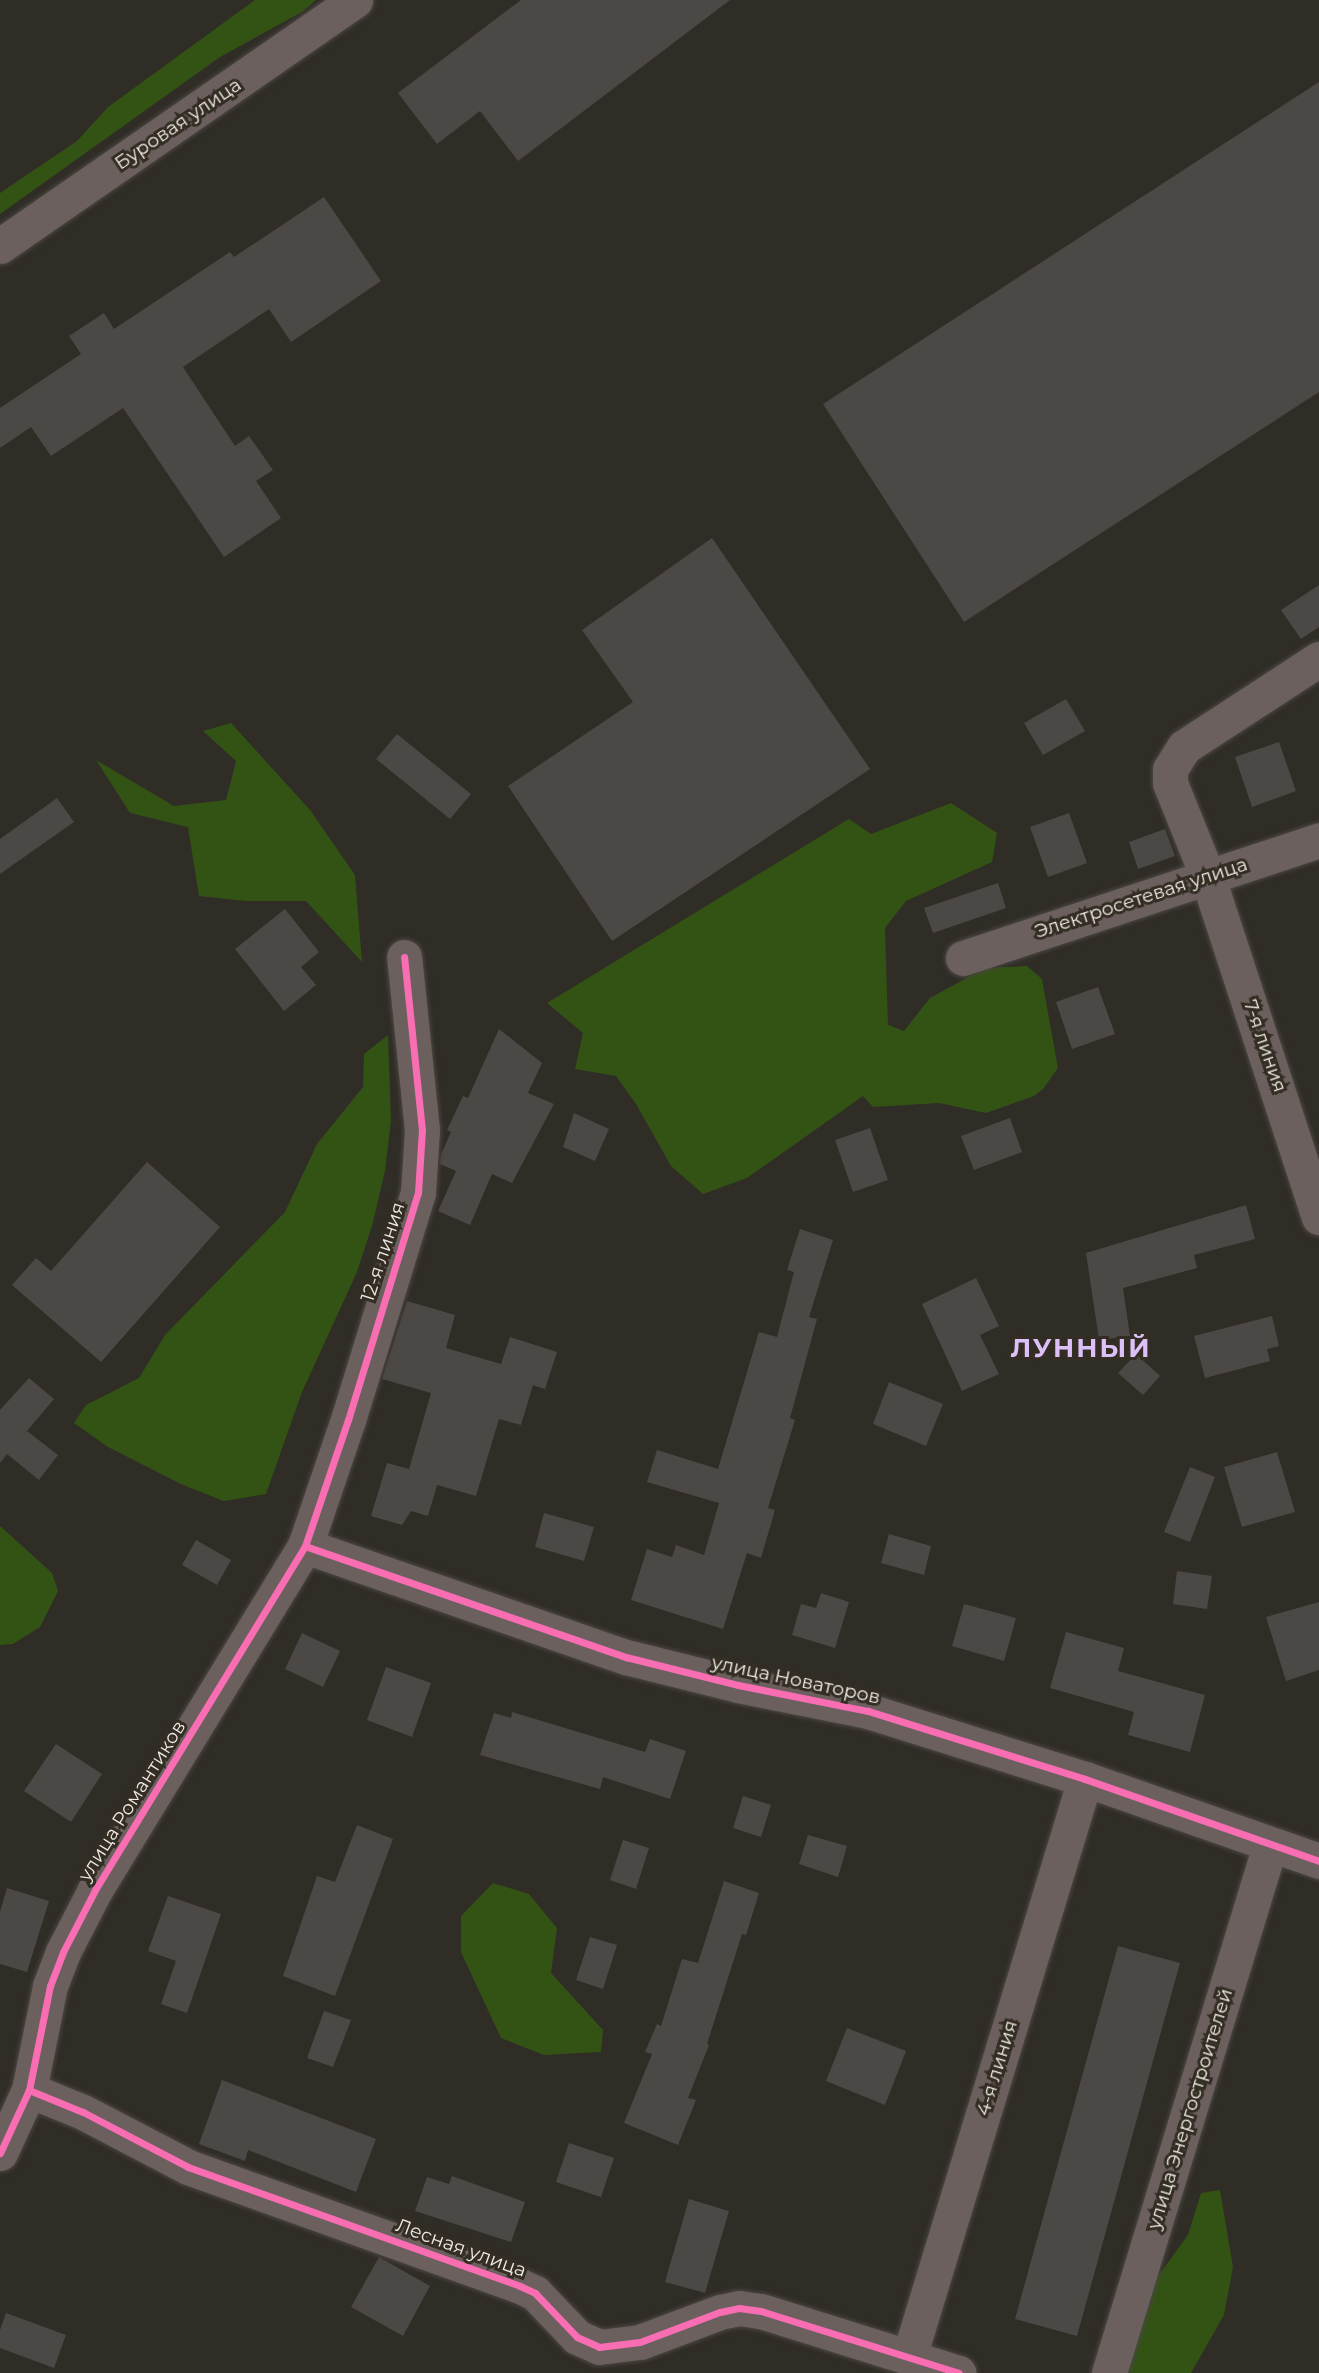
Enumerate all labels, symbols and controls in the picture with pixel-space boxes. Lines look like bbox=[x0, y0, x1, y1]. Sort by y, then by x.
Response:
street label: Буровая улица bbox=[110, 73, 246, 175]
street label: Электросетевая улица bbox=[1032, 853, 1250, 943]
street label: 7-я линия bbox=[1239, 997, 1291, 1095]
street label: 12-я линия bbox=[356, 1199, 410, 1305]
district label: ЛУННЫЙ bbox=[1011, 1333, 1151, 1365]
street label: улица Новаторов bbox=[710, 1651, 882, 1709]
street label: улица Романтиков bbox=[73, 1717, 191, 1885]
street label: улица Энергостроителей bbox=[1142, 1986, 1238, 2232]
street label: 4-я линия bbox=[972, 2018, 1022, 2118]
street label: Лесная улица bbox=[393, 2214, 529, 2282]

